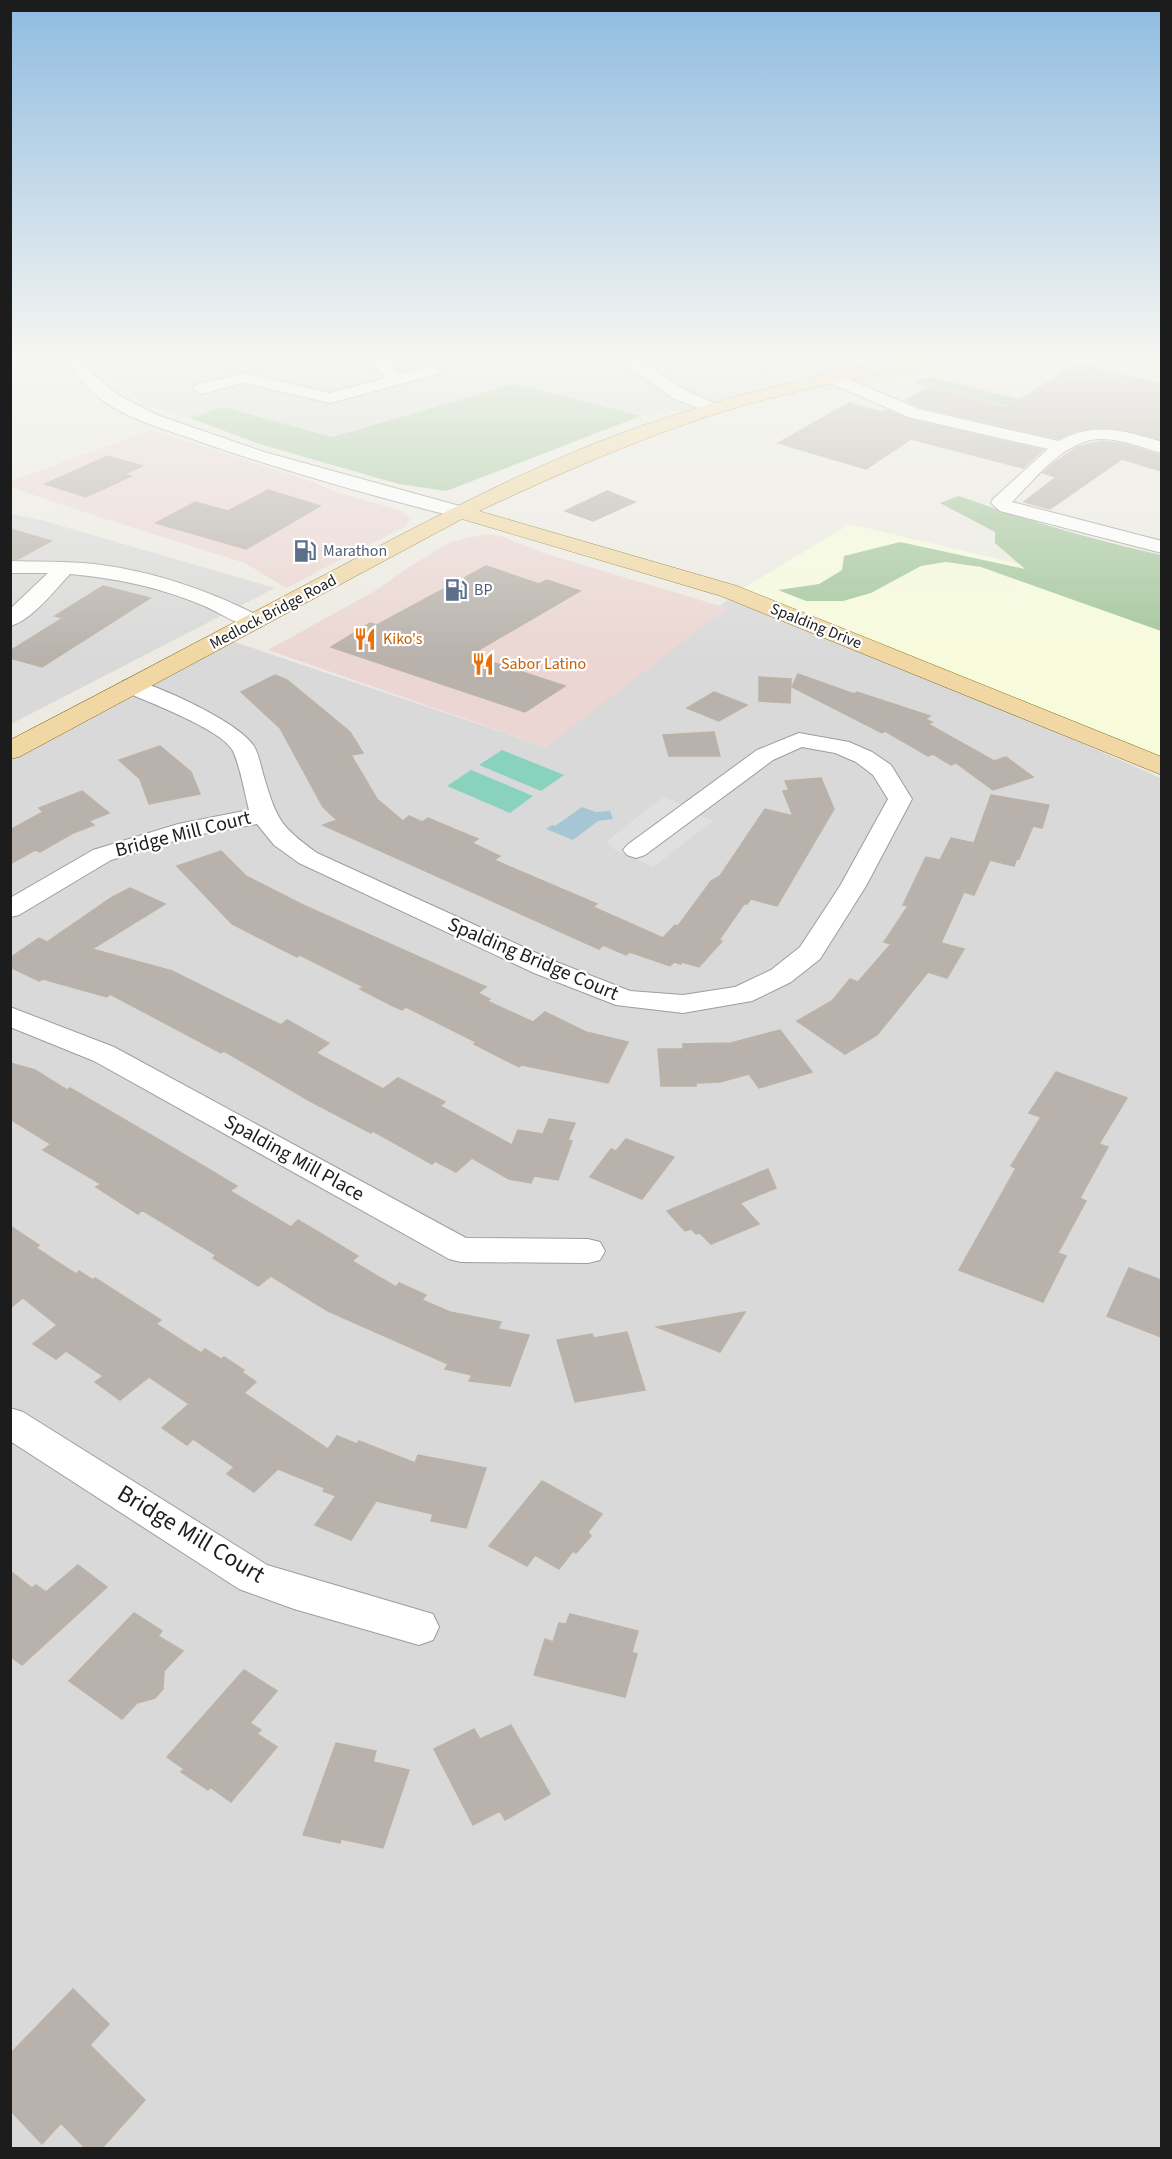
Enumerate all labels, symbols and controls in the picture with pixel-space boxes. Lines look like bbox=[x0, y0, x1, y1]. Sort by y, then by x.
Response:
fuel station icon: Marathon bbox=[292, 538, 318, 564]
place label: Marathon bbox=[323, 540, 387, 562]
street label: Medlock Bridge Road bbox=[206, 569, 340, 655]
fuel station icon: BP bbox=[443, 577, 469, 603]
place label: BP bbox=[474, 579, 492, 601]
street label: Spalding Drive bbox=[767, 598, 865, 654]
restaurant icon: Kiko's bbox=[352, 626, 378, 652]
place label: Kiko's bbox=[383, 628, 423, 650]
restaurant icon: Sabor Latino bbox=[470, 651, 496, 677]
place label: Sabor Latino bbox=[501, 653, 586, 675]
street label: Bridge Mill Court bbox=[112, 804, 254, 864]
street label: Spalding Bridge Court bbox=[443, 910, 623, 1008]
street label: Spalding Mill Place bbox=[219, 1108, 369, 1208]
street label: Bridge Mill Court bbox=[111, 1476, 271, 1592]

